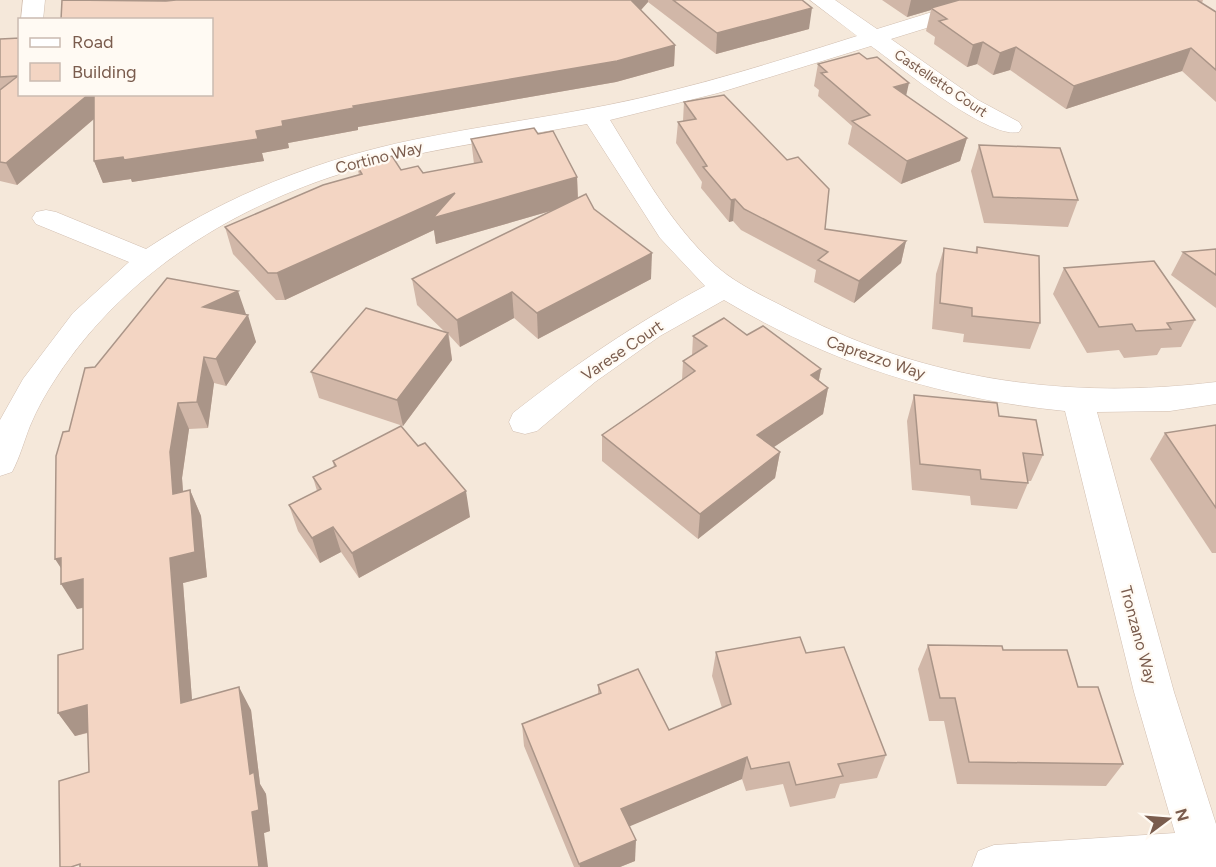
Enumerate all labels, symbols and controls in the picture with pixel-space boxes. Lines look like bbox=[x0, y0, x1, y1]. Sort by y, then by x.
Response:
legend bbox=[18, 18, 213, 96]
text: Road bbox=[72, 31, 113, 53]
street label: Castelletto Court bbox=[891, 46, 991, 121]
text: Building bbox=[72, 61, 137, 83]
street label: Cortino Way bbox=[333, 137, 425, 178]
street label: Varese Court bbox=[578, 316, 667, 385]
street label: Caprezzo Way bbox=[824, 332, 928, 383]
street label: Tronzano Way bbox=[1116, 584, 1161, 687]
north arrow bbox=[1138, 789, 1198, 849]
text: N bbox=[1171, 806, 1193, 824]

